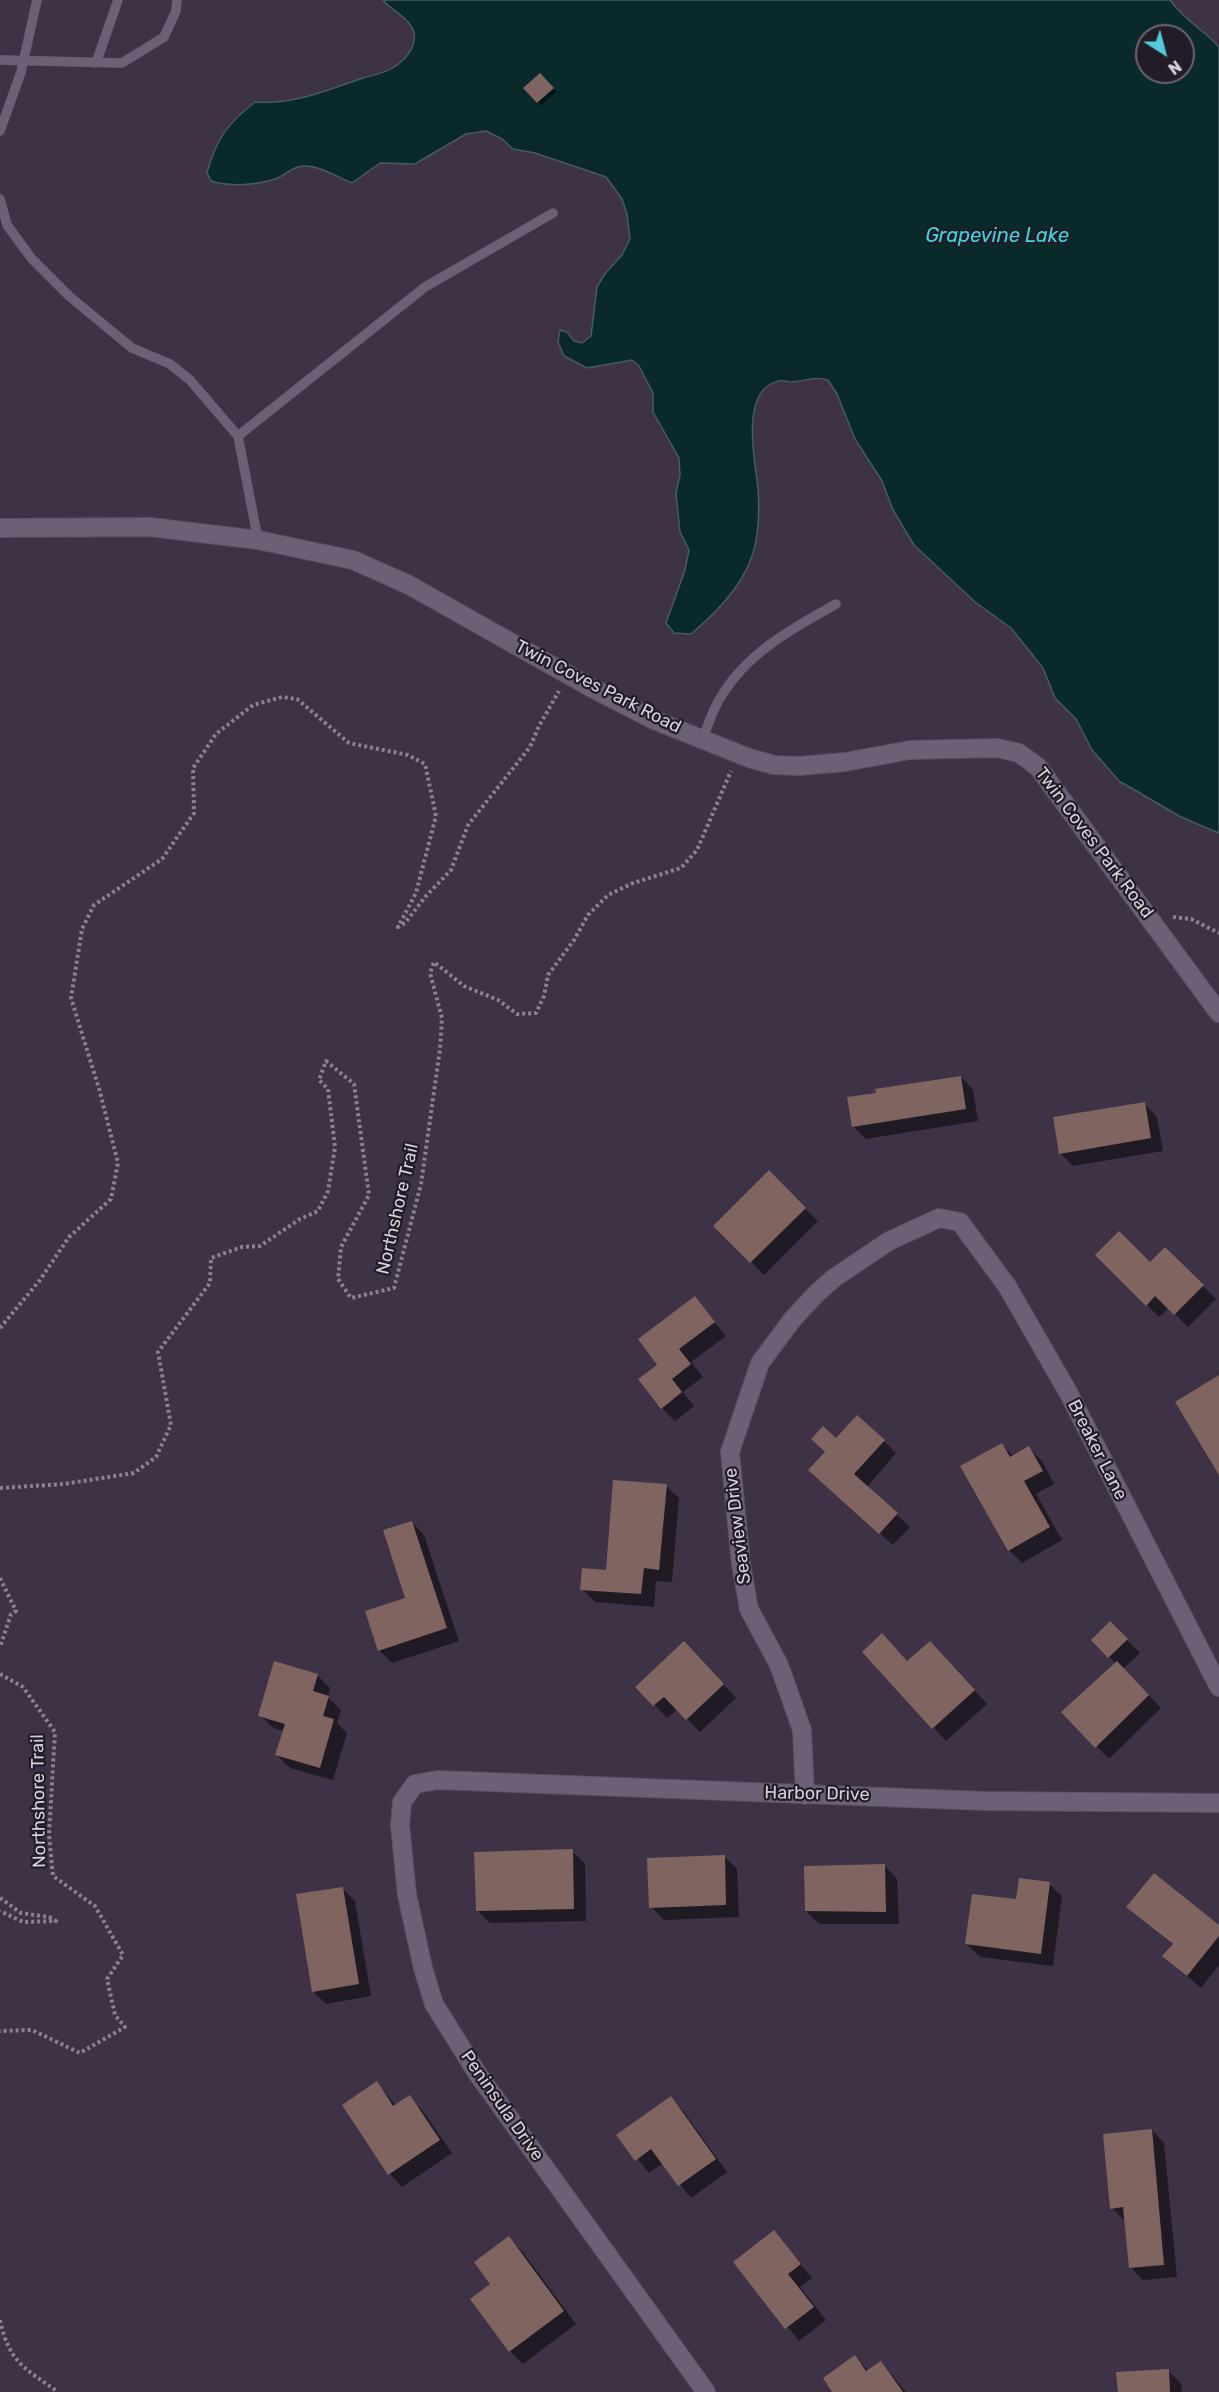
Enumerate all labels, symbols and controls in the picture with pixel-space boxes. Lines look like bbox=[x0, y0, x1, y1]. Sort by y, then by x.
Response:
north arrow bbox=[1135, 24, 1195, 84]
text: N bbox=[1164, 56, 1185, 78]
water label: Grapevine Lake bbox=[925, 224, 1069, 248]
street label: Twin Coves Park Road bbox=[512, 636, 684, 738]
street label: Twin Coves Park Road bbox=[1030, 763, 1158, 923]
street label: Northshore Trail bbox=[372, 1141, 424, 1277]
street label: Breaker Lane bbox=[1062, 1396, 1132, 1504]
street label: Seaview Drive bbox=[720, 1466, 756, 1586]
street label: Northshore Trail bbox=[27, 1734, 51, 1868]
street label: Harbor Drive bbox=[764, 1782, 870, 1806]
street label: Peninsula Drive bbox=[456, 2047, 548, 2165]

